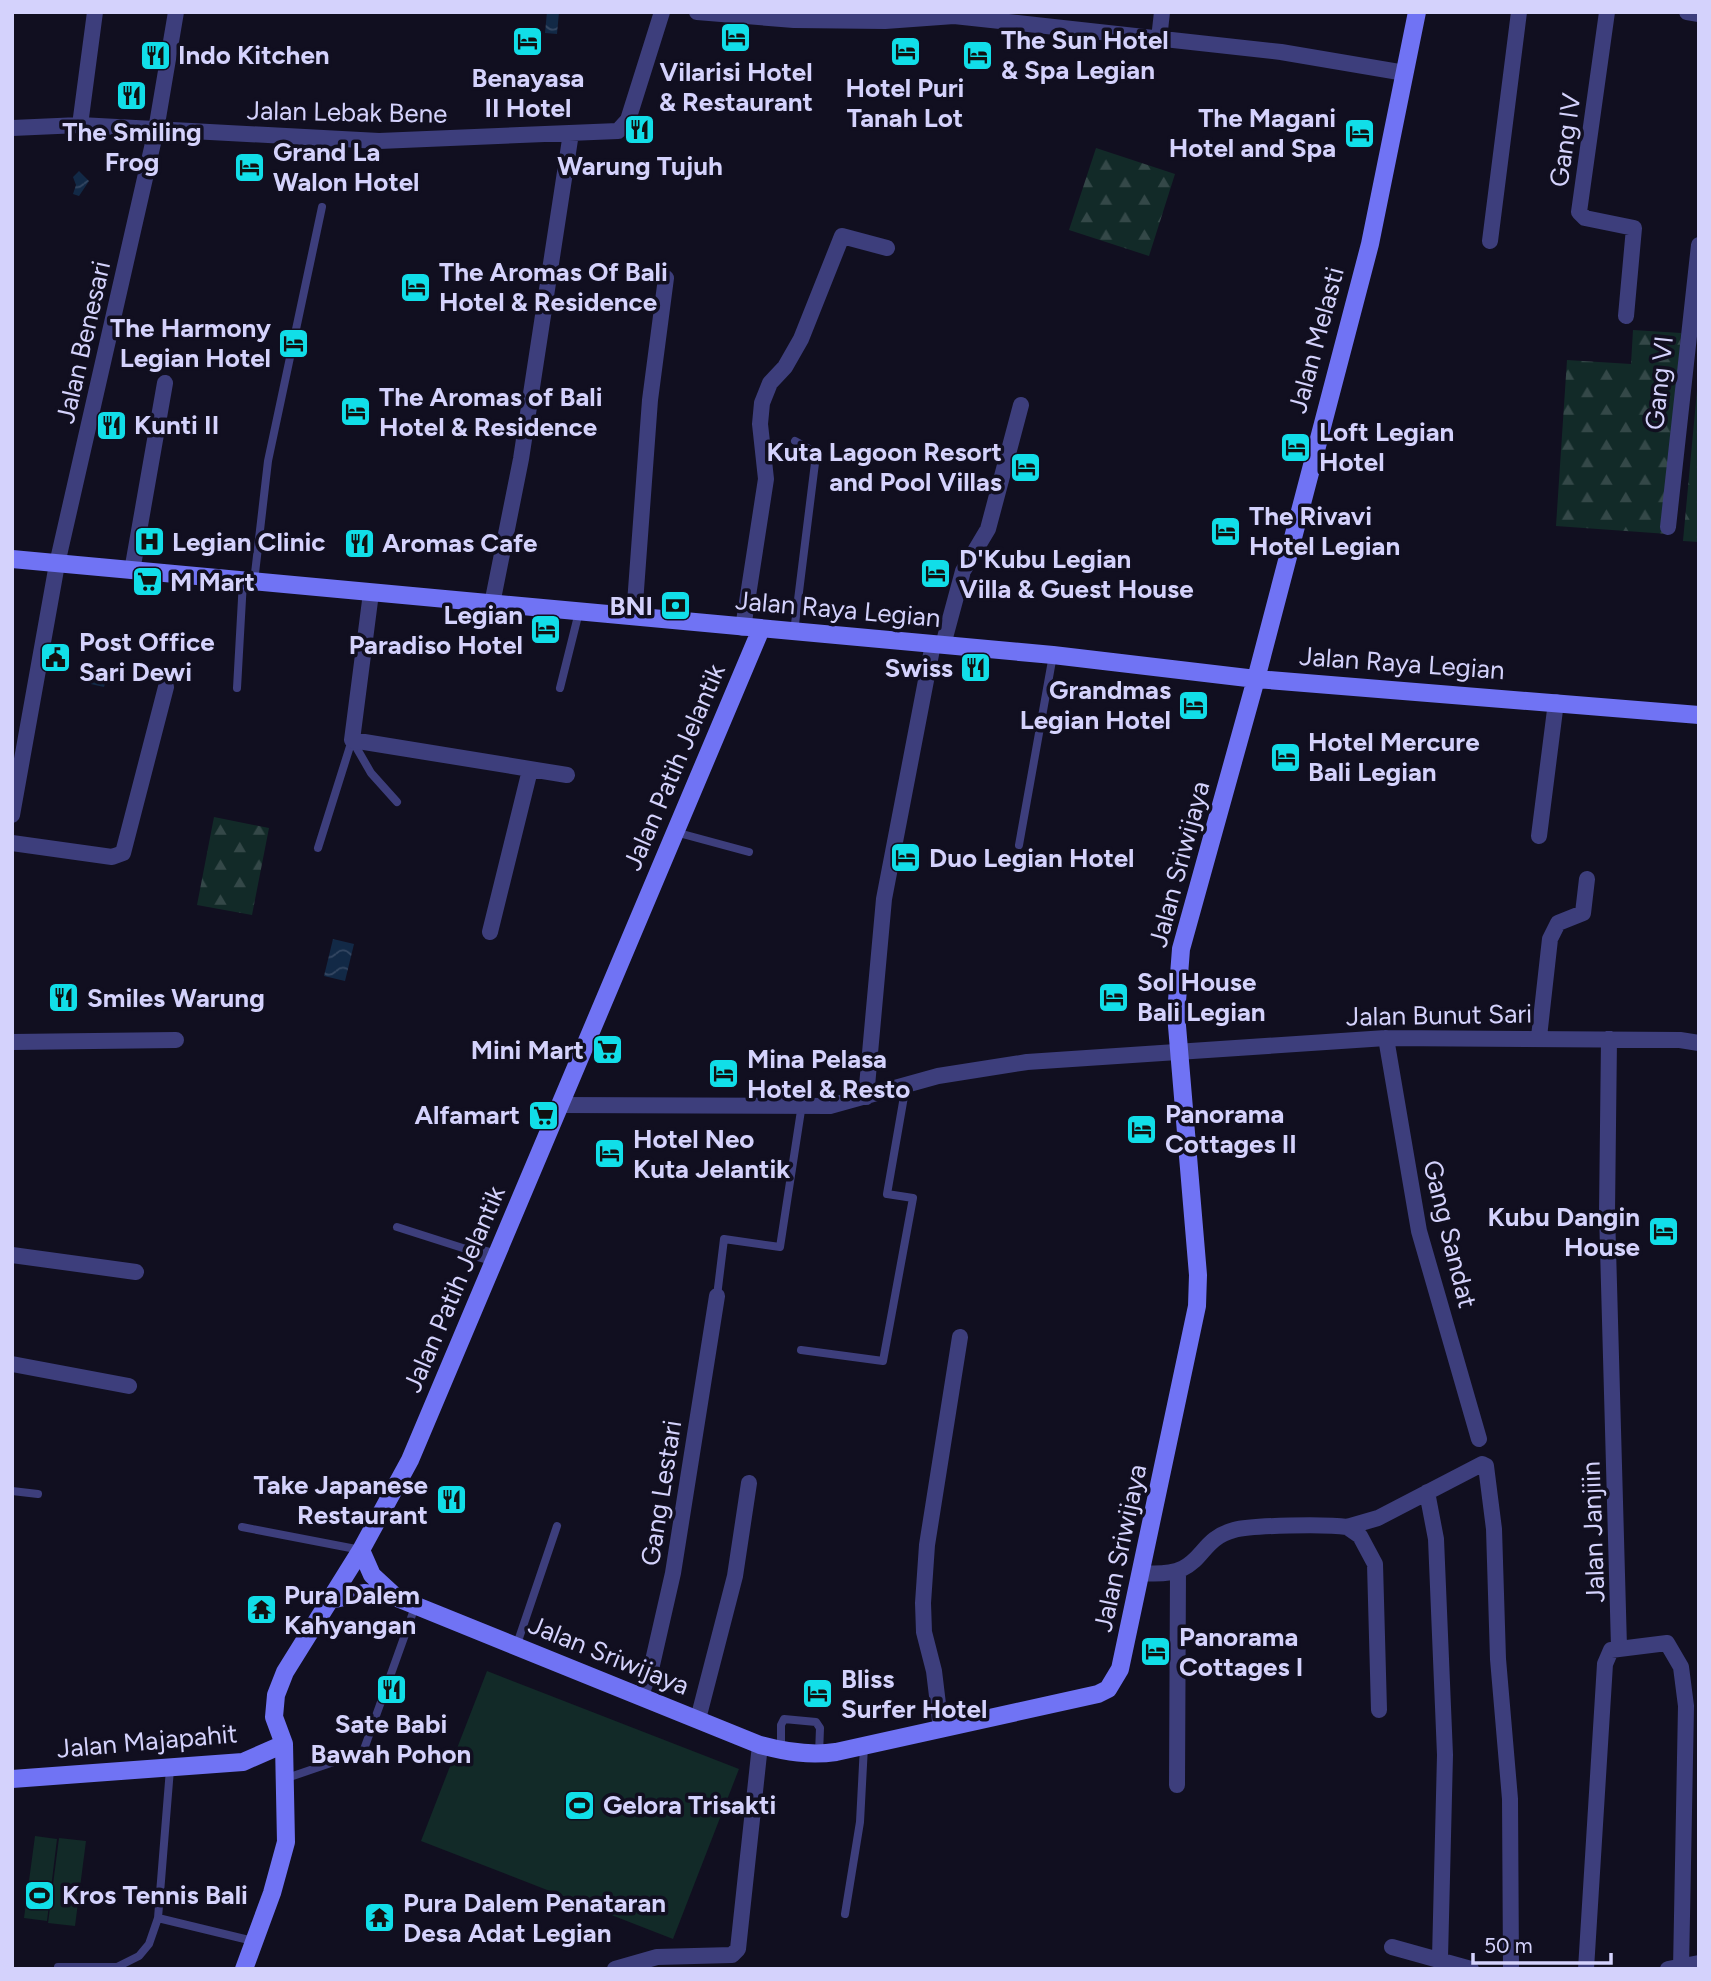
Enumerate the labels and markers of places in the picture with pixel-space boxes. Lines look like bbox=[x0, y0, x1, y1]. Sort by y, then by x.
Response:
hotel icon: Vilarisi Hotel & Restaurant bbox=[719, 20, 753, 54]
place label: The Sun Hotel & Spa Legian bbox=[1001, 24, 1169, 86]
hotel icon: Benayasa II Hotel bbox=[511, 25, 545, 59]
hotel icon: Hotel Puri Tanah Lot bbox=[888, 35, 922, 69]
restaurant icon: Indo Kitchen bbox=[138, 38, 172, 72]
hotel icon: The Sun Hotel & Spa Legian bbox=[961, 38, 995, 72]
place label: Indo Kitchen bbox=[178, 39, 330, 71]
place label: Vilarisi Hotel & Restaurant bbox=[659, 56, 813, 118]
place label: Benayasa II Hotel bbox=[472, 62, 584, 124]
place label: Hotel Puri Tanah Lot bbox=[846, 72, 964, 134]
restaurant icon: The Smiling Frog bbox=[115, 79, 149, 113]
place label: The Magani Hotel and Spa bbox=[1169, 102, 1336, 164]
restaurant icon: Warung Tujuh bbox=[623, 113, 657, 147]
place label: The Smiling Frog bbox=[62, 116, 202, 178]
hotel icon: The Magani Hotel and Spa bbox=[1342, 116, 1376, 150]
place label: Grand La Walon Hotel bbox=[273, 136, 419, 198]
hotel icon: Grand La Walon Hotel bbox=[233, 150, 267, 184]
place label: Warung Tujuh bbox=[557, 150, 723, 182]
place label: The Aromas Of Bali Hotel & Residence bbox=[439, 256, 668, 318]
hotel icon: The Aromas Of Bali Hotel & Residence bbox=[399, 270, 433, 304]
place label: The Harmony Legian Hotel bbox=[110, 312, 271, 374]
hotel icon: The Harmony Legian Hotel bbox=[277, 326, 311, 360]
place label: The Aromas of Bali Hotel & Residence bbox=[379, 381, 602, 443]
hotel icon: The Aromas of Bali Hotel & Residence bbox=[339, 395, 373, 429]
restaurant icon: Kunti II bbox=[94, 408, 128, 442]
place label: Kunti II bbox=[134, 409, 219, 441]
place label: Loft Legian Hotel bbox=[1319, 416, 1454, 478]
hotel icon: Loft Legian Hotel bbox=[1279, 430, 1313, 464]
place label: Kuta Lagoon Resort and Pool Villas bbox=[767, 436, 1002, 498]
hotel icon: Kuta Lagoon Resort and Pool Villas bbox=[1008, 450, 1042, 484]
place label: The Rivavi Hotel Legian bbox=[1249, 500, 1400, 562]
hotel icon: The Rivavi Hotel Legian bbox=[1209, 514, 1243, 548]
hospital icon: Legian Clinic bbox=[132, 525, 166, 559]
place label: Legian Clinic bbox=[172, 526, 325, 558]
restaurant icon: Aromas Cafe bbox=[342, 526, 376, 560]
place label: Aromas Cafe bbox=[382, 527, 537, 559]
place label: D'Kubu Legian Villa & Guest House bbox=[959, 543, 1194, 605]
hotel icon: D'Kubu Legian Villa & Guest House bbox=[919, 557, 953, 591]
supermarket icon: M Mart bbox=[130, 565, 164, 599]
place label: M Mart bbox=[170, 566, 255, 598]
bank icon: BNI bbox=[659, 589, 693, 623]
place label: BNI bbox=[609, 590, 653, 622]
place label: Legian Paradiso Hotel bbox=[349, 599, 523, 661]
hotel icon: Legian Paradiso Hotel bbox=[529, 613, 563, 647]
place label: Post Office Sari Dewi bbox=[79, 626, 215, 688]
public building icon: Post Office Sari Dewi bbox=[39, 640, 73, 674]
restaurant icon: Swiss bbox=[959, 651, 993, 685]
place label: Swiss bbox=[884, 652, 953, 684]
place label: Grandmas Legian Hotel bbox=[1020, 674, 1171, 736]
hotel icon: Grandmas Legian Hotel bbox=[1177, 688, 1211, 722]
place label: Hotel Mercure Bali Legian bbox=[1308, 726, 1480, 788]
hotel icon: Hotel Mercure Bali Legian bbox=[1268, 740, 1302, 774]
hotel icon: Duo Legian Hotel bbox=[889, 841, 923, 875]
place label: Duo Legian Hotel bbox=[929, 842, 1135, 874]
place label: Sol House Bali Legian bbox=[1137, 966, 1266, 1028]
hotel icon: Sol House Bali Legian bbox=[1097, 980, 1131, 1014]
restaurant icon: Smiles Warung bbox=[47, 981, 81, 1015]
place label: Smiles Warung bbox=[87, 982, 265, 1014]
supermarket icon: Mini Mart bbox=[590, 1033, 624, 1067]
place label: Mini Mart bbox=[471, 1034, 584, 1066]
place label: Mina Pelasa Hotel & Resto bbox=[747, 1043, 910, 1105]
hotel icon: Mina Pelasa Hotel & Resto bbox=[707, 1057, 741, 1091]
supermarket icon: Alfamart bbox=[526, 1098, 560, 1132]
place label: Panorama Cottages II bbox=[1165, 1098, 1297, 1160]
place label: Alfamart bbox=[414, 1099, 520, 1131]
hotel icon: Panorama Cottages II bbox=[1125, 1112, 1159, 1146]
place label: Hotel Neo Kuta Jelantik bbox=[633, 1123, 790, 1185]
hotel icon: Hotel Neo Kuta Jelantik bbox=[593, 1137, 627, 1171]
place label: Kubu Dangin House bbox=[1488, 1201, 1640, 1263]
hotel icon: Kubu Dangin House bbox=[1646, 1215, 1680, 1249]
place label: Take Japanese Restaurant bbox=[253, 1469, 428, 1531]
restaurant icon: Take Japanese Restaurant bbox=[434, 1483, 468, 1517]
place label: Pura Dalem Kahyangan bbox=[284, 1579, 420, 1641]
temple icon: Pura Dalem Kahyangan bbox=[244, 1593, 278, 1627]
place label: Panorama Cottages I bbox=[1179, 1621, 1303, 1683]
hotel icon: Panorama Cottages I bbox=[1139, 1635, 1173, 1669]
place label: Bliss Surfer Hotel bbox=[841, 1663, 987, 1725]
restaurant icon: Sate Babi Bawah Pohon bbox=[374, 1672, 408, 1706]
hotel icon: Bliss Surfer Hotel bbox=[801, 1677, 835, 1711]
place label: Sate Babi Bawah Pohon bbox=[311, 1708, 471, 1770]
sports icon: Gelora Trisakti bbox=[563, 1788, 597, 1822]
place label: Gelora Trisakti bbox=[603, 1789, 776, 1821]
sports icon: Kros Tennis Bali bbox=[22, 1878, 56, 1912]
place label: Kros Tennis Bali bbox=[62, 1879, 248, 1911]
place label: Pura Dalem Penataran Desa Adat Legian bbox=[403, 1887, 666, 1949]
temple icon: Pura Dalem Penataran Desa Adat Legian bbox=[363, 1901, 397, 1935]

